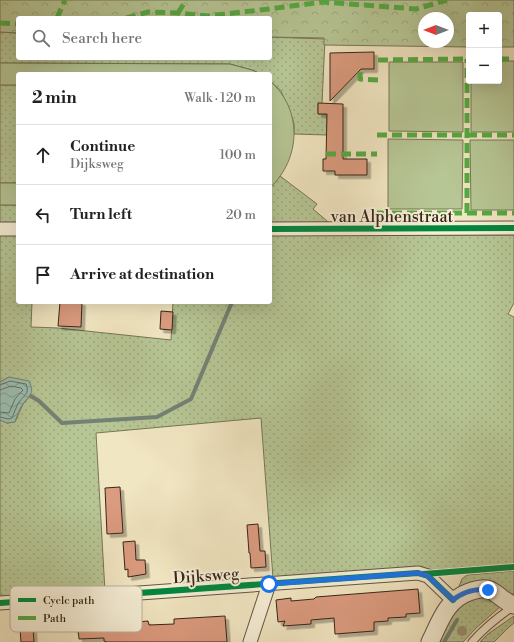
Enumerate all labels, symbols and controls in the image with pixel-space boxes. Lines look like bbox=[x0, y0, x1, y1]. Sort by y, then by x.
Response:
north arrow bbox=[418, 12, 454, 48]
map controls bbox=[466, 12, 502, 84]
button: + bbox=[466, 12, 502, 48]
search box bbox=[16, 16, 272, 60]
icon: search bbox=[30, 27, 52, 49]
text: Search here bbox=[62, 29, 142, 48]
button: − bbox=[466, 48, 502, 84]
text: 2 min bbox=[32, 87, 77, 109]
text: Walk · 120 m bbox=[184, 90, 256, 106]
text: Continue bbox=[70, 137, 135, 156]
icon: ahead bbox=[32, 144, 54, 166]
text: 100 m bbox=[220, 147, 256, 163]
text: Dijksweg bbox=[70, 156, 124, 172]
icon: left bbox=[32, 204, 54, 226]
text: Turn left bbox=[70, 205, 132, 224]
text: 20 m bbox=[226, 207, 256, 223]
street label: van Alphenstraat bbox=[330, 207, 454, 227]
icon: arrive bbox=[32, 264, 54, 286]
text: Arrive at destination bbox=[70, 265, 214, 284]
street label: Dijksweg bbox=[172, 564, 241, 588]
route start bbox=[260, 575, 278, 593]
route end bbox=[479, 581, 497, 599]
legend bbox=[10, 586, 142, 632]
text: Cycle path bbox=[43, 594, 95, 608]
text: Path bbox=[43, 612, 67, 626]

